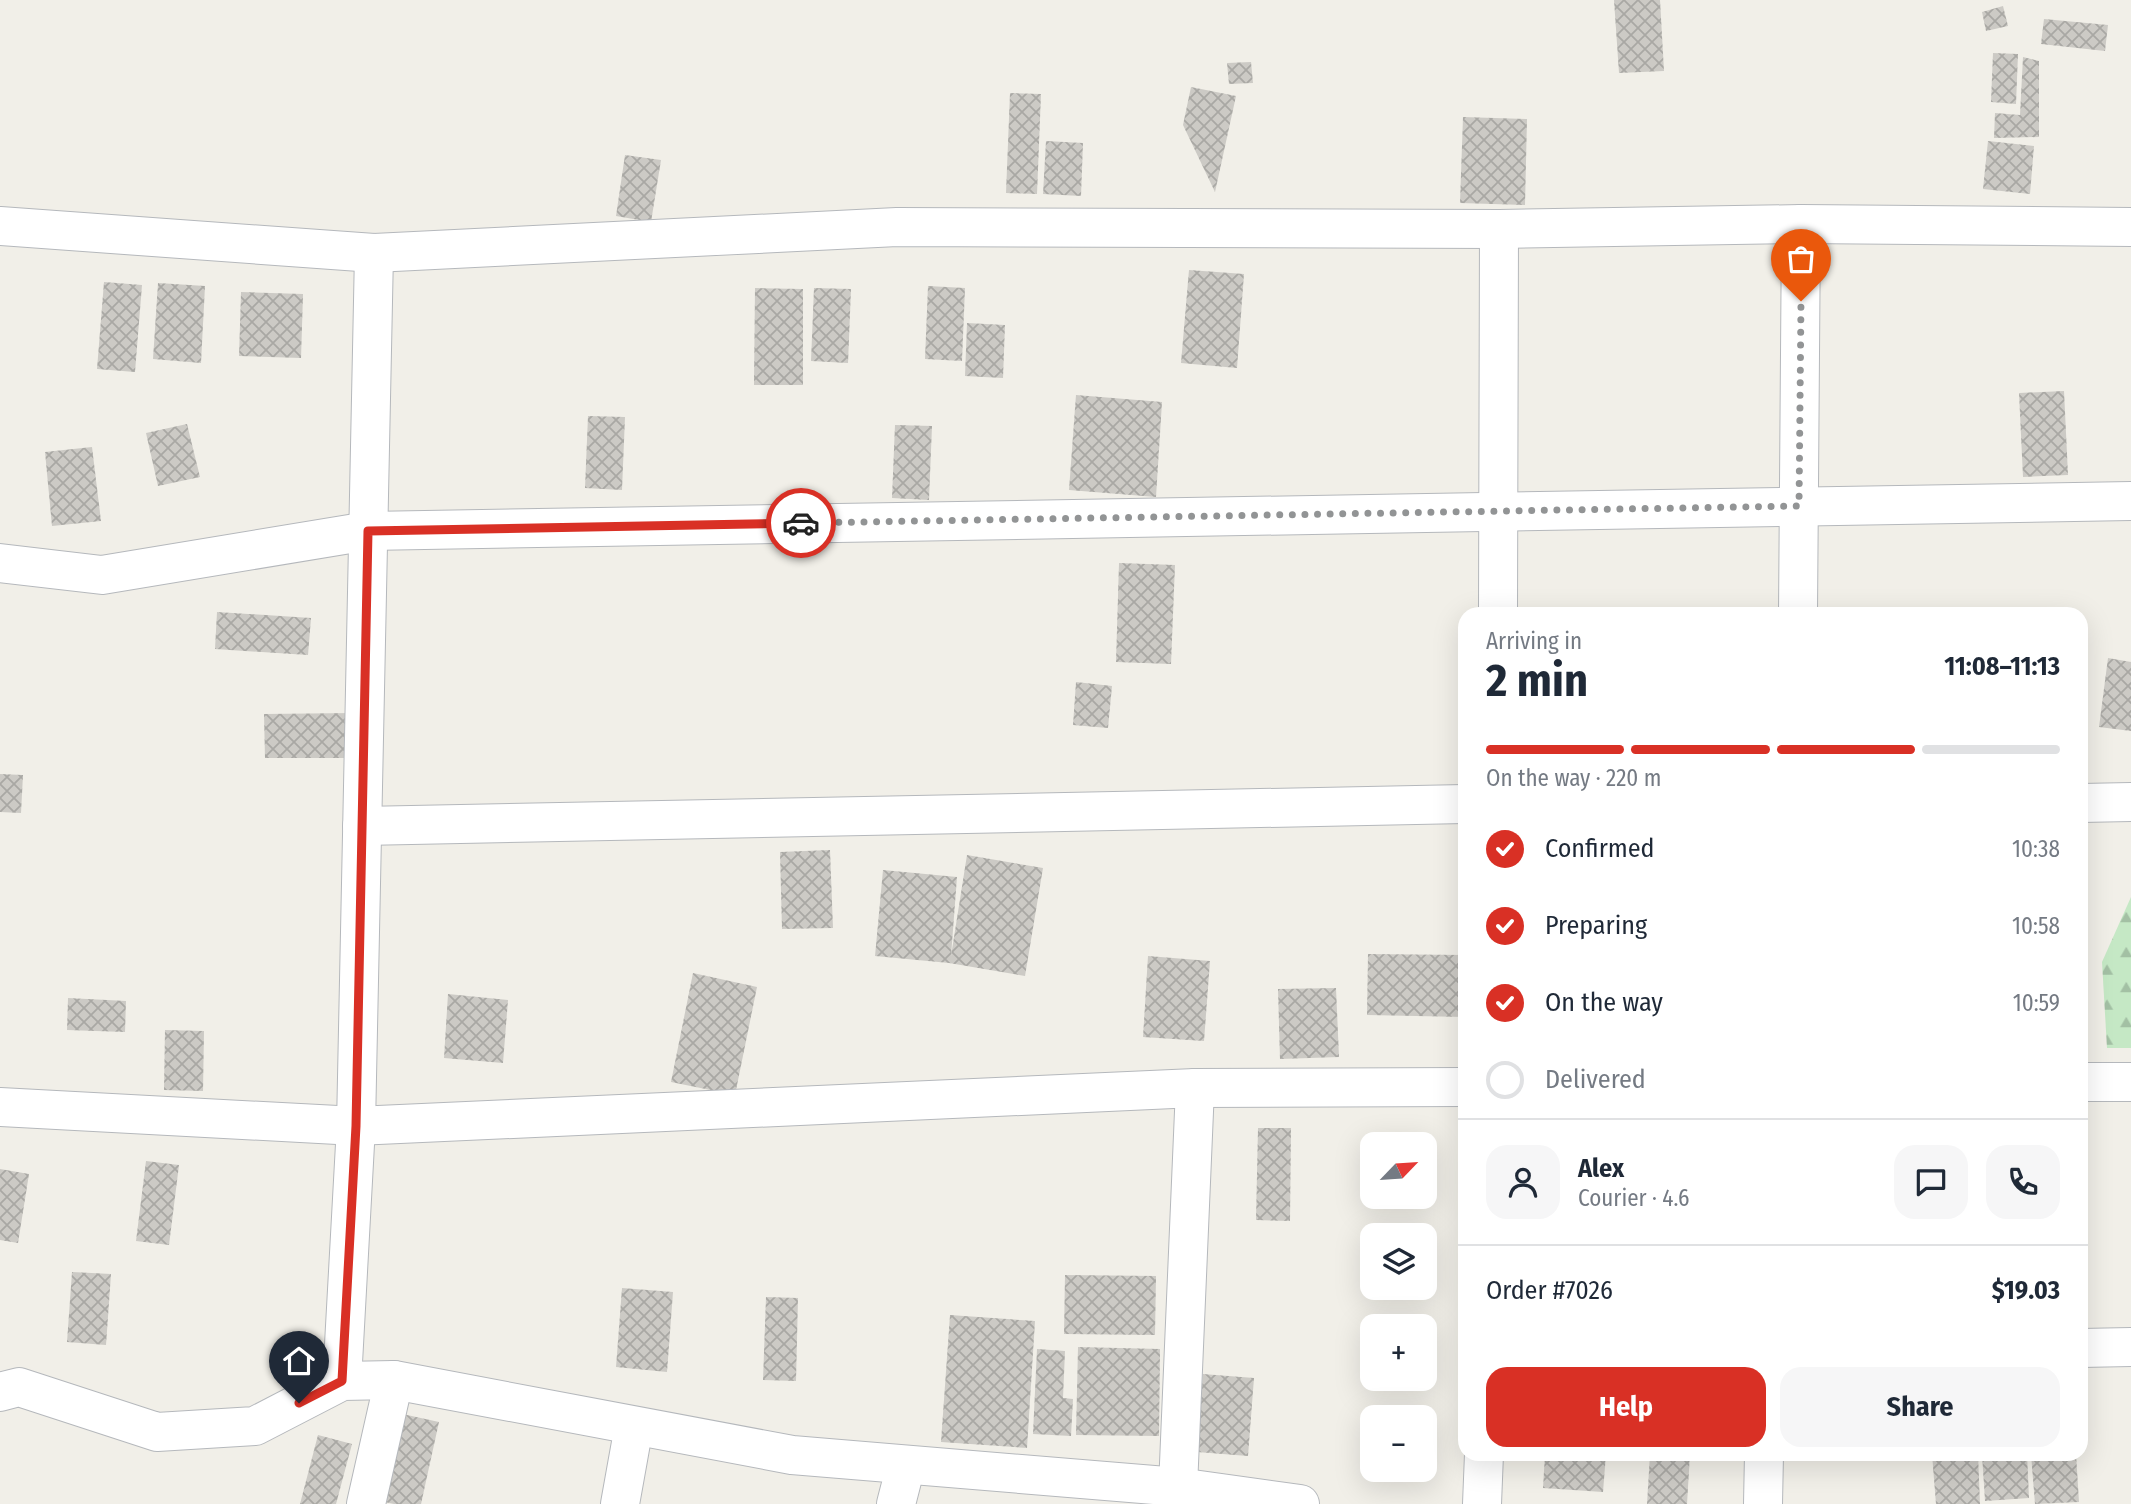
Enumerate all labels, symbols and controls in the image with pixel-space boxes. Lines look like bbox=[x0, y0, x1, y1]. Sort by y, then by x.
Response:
pin bbox=[1771, 229, 1831, 301]
icon: bag bbox=[1782, 240, 1820, 278]
courier bbox=[766, 488, 836, 558]
icon: car bbox=[782, 504, 820, 542]
text: Arriving in bbox=[1486, 627, 1582, 655]
text: 11:08–11:13 bbox=[1944, 651, 2060, 682]
text: 2 min bbox=[1486, 653, 1588, 708]
text: On the way · 220 m bbox=[1486, 764, 1661, 792]
icon: check bbox=[1486, 830, 1524, 868]
text: Confirmed bbox=[1545, 833, 1655, 864]
text: 10:38 bbox=[2012, 835, 2060, 863]
icon: check bbox=[1486, 907, 1524, 945]
text: Preparing bbox=[1545, 910, 1647, 941]
text: 10:58 bbox=[2012, 912, 2060, 940]
icon: check bbox=[1486, 984, 1524, 1022]
text: On the way bbox=[1545, 987, 1663, 1018]
text: 10:59 bbox=[2013, 989, 2060, 1017]
text: Delivered bbox=[1545, 1064, 1646, 1095]
north arrow bbox=[1360, 1132, 1437, 1209]
map controls bbox=[1360, 1132, 1437, 1482]
button: person bbox=[1486, 1145, 1560, 1219]
button: chat bbox=[1894, 1145, 1968, 1219]
button: phone bbox=[1986, 1145, 2060, 1219]
text: Alex bbox=[1578, 1153, 1624, 1184]
text: Courier · 4.6 bbox=[1578, 1184, 1689, 1212]
button: layers bbox=[1360, 1223, 1437, 1300]
text: Order #7026 bbox=[1486, 1275, 1613, 1306]
text: $19.03 bbox=[1992, 1275, 2060, 1306]
button: + bbox=[1360, 1314, 1437, 1391]
pin bbox=[269, 1331, 329, 1403]
icon: home bbox=[280, 1342, 318, 1380]
button: Help bbox=[1486, 1367, 1766, 1447]
button: Share bbox=[1780, 1367, 2060, 1447]
button: − bbox=[1360, 1405, 1437, 1482]

